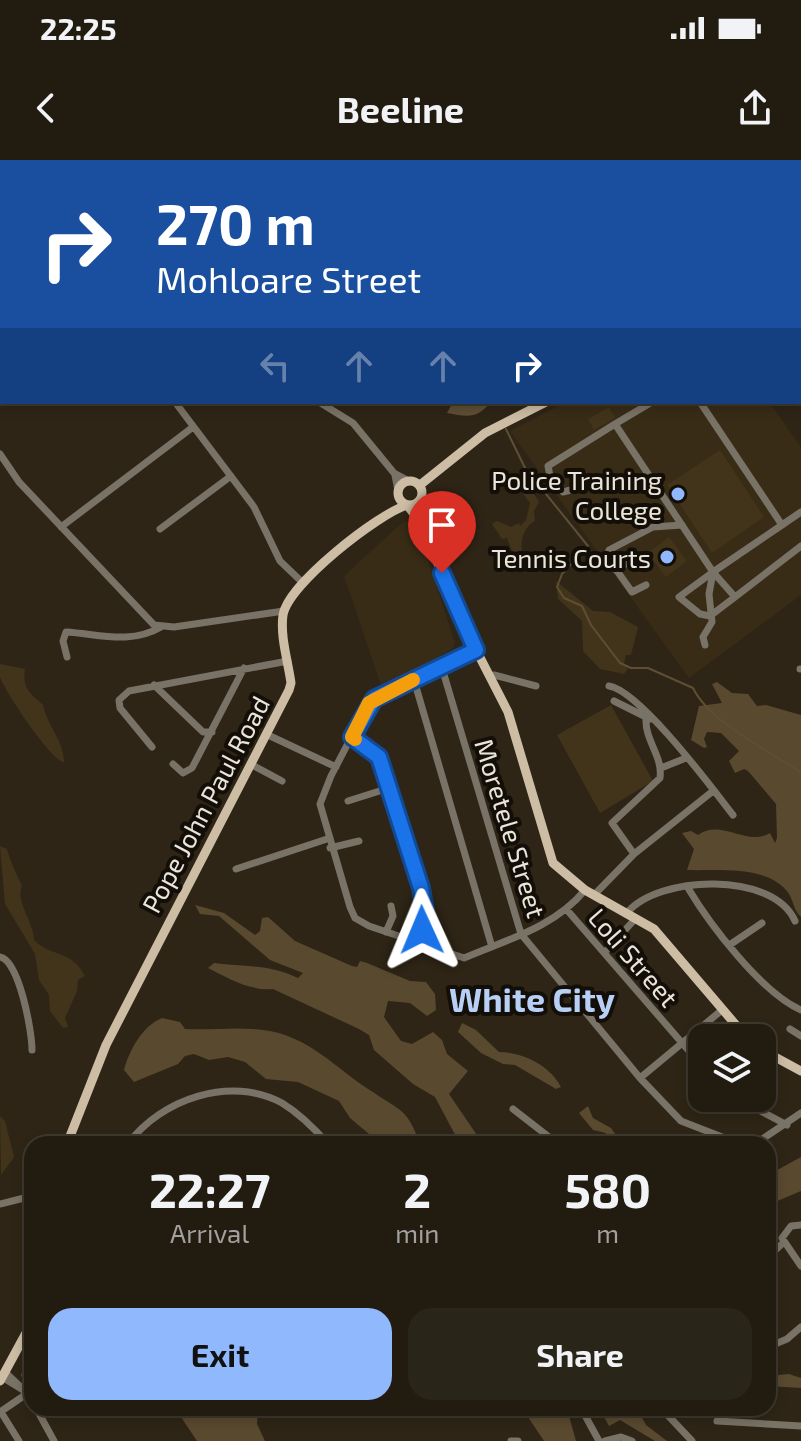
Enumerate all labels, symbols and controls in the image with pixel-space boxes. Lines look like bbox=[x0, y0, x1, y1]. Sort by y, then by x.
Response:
text: 22:25 bbox=[40, 10, 117, 46]
icon: back bbox=[24, 86, 68, 130]
icon: share bbox=[733, 86, 777, 130]
text: Beeline bbox=[337, 87, 464, 130]
text: 270 m bbox=[156, 189, 315, 256]
icon: right bbox=[24, 192, 128, 296]
text: Mohloare Street bbox=[156, 257, 421, 300]
icon: left bbox=[253, 344, 297, 388]
icon: ahead bbox=[337, 344, 381, 388]
icon: ahead bbox=[421, 344, 465, 388]
icon: right bbox=[505, 344, 549, 388]
place label: Police Training College bbox=[491, 464, 662, 525]
marker: Police Training College bbox=[669, 485, 687, 503]
pin bbox=[408, 491, 476, 573]
icon: arrive bbox=[420, 503, 464, 547]
place label: Tennis Courts bbox=[491, 542, 651, 573]
marker: Tennis Courts bbox=[658, 548, 676, 566]
street label: Pope John Paul Road bbox=[135, 690, 275, 918]
street label: Moretele Street bbox=[469, 735, 553, 921]
position arrow bbox=[380, 888, 464, 972]
street label: Loli Street bbox=[583, 901, 685, 1013]
district label: White City bbox=[449, 978, 615, 1020]
map controls bbox=[688, 1024, 776, 1112]
button: layers bbox=[688, 1024, 776, 1112]
text: 22:27 bbox=[149, 1160, 270, 1218]
text: 2 bbox=[403, 1160, 431, 1218]
text: 580 bbox=[564, 1160, 651, 1218]
text: Arrival bbox=[170, 1217, 249, 1248]
text: min bbox=[395, 1217, 439, 1248]
text: m bbox=[596, 1217, 619, 1248]
button: Exit bbox=[48, 1308, 392, 1400]
button: Share bbox=[408, 1308, 752, 1400]

